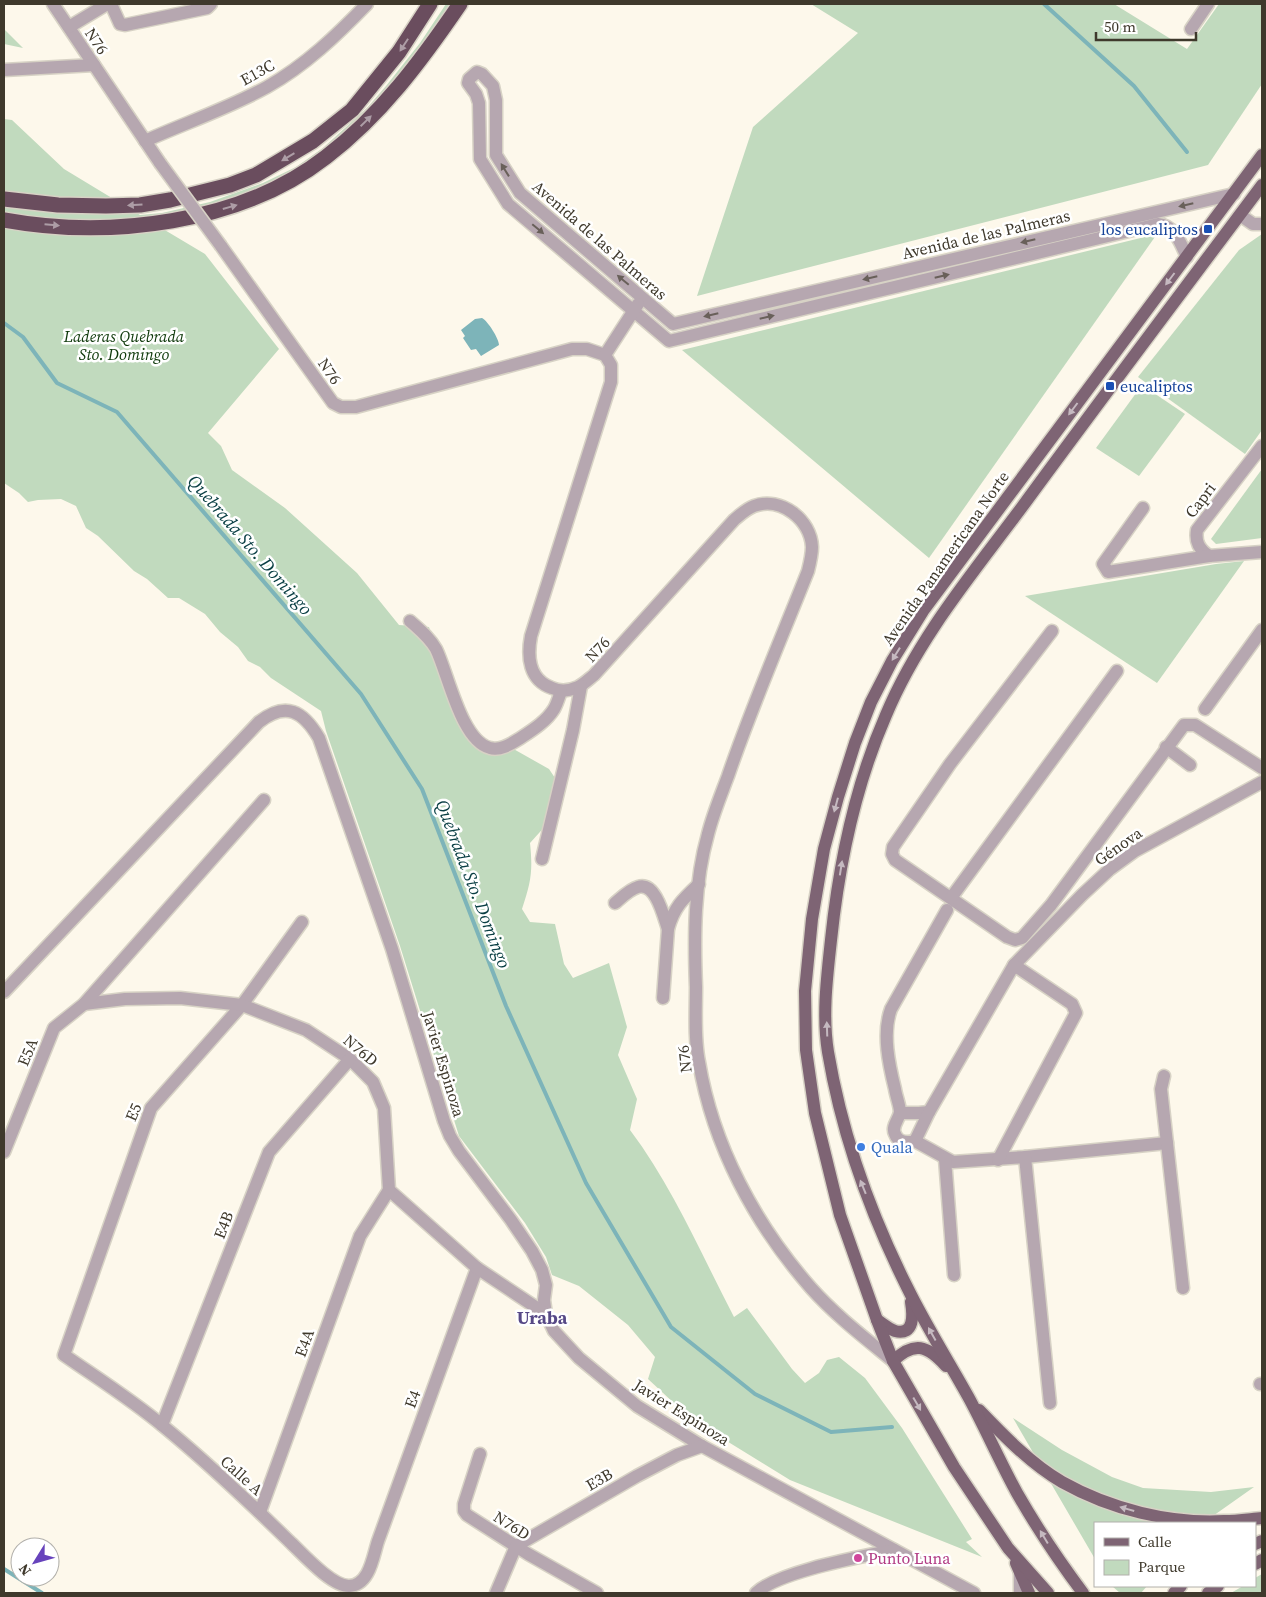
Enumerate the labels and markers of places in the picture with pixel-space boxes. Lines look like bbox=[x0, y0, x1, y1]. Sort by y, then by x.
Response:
place label: los eucaliptos bbox=[1101, 218, 1198, 240]
marker: los eucaliptos bbox=[1202, 223, 1214, 235]
place label: eucaliptos bbox=[1120, 375, 1193, 397]
marker: eucaliptos bbox=[1104, 380, 1116, 392]
place label: Quala bbox=[871, 1136, 913, 1158]
marker: Quala bbox=[855, 1141, 867, 1153]
place label: Punto Luna bbox=[868, 1547, 951, 1569]
marker: Punto Luna bbox=[852, 1552, 864, 1564]

